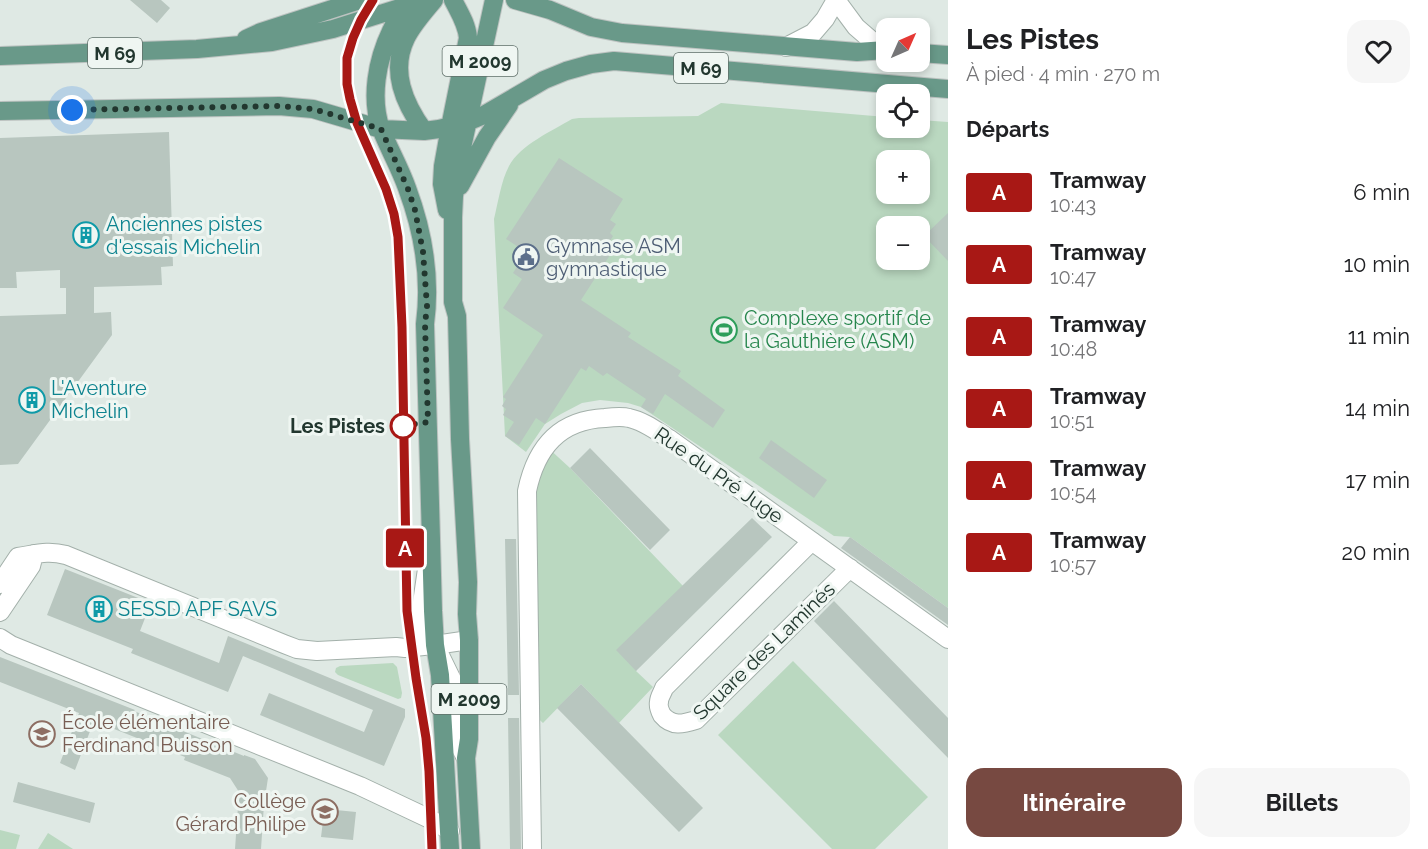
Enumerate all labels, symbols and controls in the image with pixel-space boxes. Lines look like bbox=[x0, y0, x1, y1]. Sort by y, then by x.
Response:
north arrow bbox=[876, 18, 930, 72]
map controls bbox=[876, 18, 930, 270]
button: heart bbox=[1347, 20, 1410, 83]
text: Les Pistes bbox=[966, 23, 1099, 56]
road number: M 69 bbox=[88, 38, 142, 68]
road number: M 2009 bbox=[442, 46, 518, 76]
road number: M 69 bbox=[674, 53, 728, 83]
text: À pied · 4 min · 270 m bbox=[966, 62, 1160, 86]
button: locate bbox=[876, 84, 930, 138]
your location bbox=[57, 95, 87, 125]
text: Départs bbox=[966, 116, 1049, 142]
button: + bbox=[876, 150, 930, 204]
text: Tramway bbox=[1050, 167, 1146, 193]
text: 6 min bbox=[1353, 179, 1410, 205]
text: A bbox=[992, 180, 1006, 205]
text: 10:43 bbox=[1050, 193, 1096, 217]
place label: Anciennes pistes d'essais Michelin bbox=[106, 212, 262, 259]
button: − bbox=[876, 216, 930, 270]
building icon: Anciennes pistes d'essais Michelin bbox=[71, 220, 101, 250]
place label: Gymnase ASM gymnastique bbox=[546, 234, 681, 281]
text: Tramway bbox=[1050, 239, 1146, 265]
public building icon: Gymnase ASM gymnastique bbox=[511, 242, 541, 272]
text: 10 min bbox=[1344, 251, 1410, 277]
text: A bbox=[992, 252, 1006, 277]
text: 10:47 bbox=[1050, 265, 1096, 289]
place label: Complexe sportif de la Gauthière (ASM) bbox=[744, 306, 931, 353]
text: Tramway bbox=[1050, 311, 1146, 337]
sports icon: Complexe sportif de la Gauthière (ASM) bbox=[709, 315, 739, 345]
text: 11 min bbox=[1348, 323, 1410, 349]
text: A bbox=[992, 324, 1006, 349]
text: 10:48 bbox=[1050, 337, 1097, 361]
place label: L'Aventure Michelin bbox=[51, 376, 147, 423]
text: Tramway bbox=[1050, 383, 1146, 409]
building icon: L'Aventure Michelin bbox=[17, 385, 47, 415]
text: 14 min bbox=[1345, 395, 1410, 421]
text: A bbox=[992, 396, 1006, 421]
text: 10:51 bbox=[1050, 409, 1094, 433]
marker: Les Pistes bbox=[390, 413, 416, 439]
place label: Les Pistes bbox=[290, 414, 385, 438]
street label: Rue du Pré Juge bbox=[650, 422, 788, 529]
text: Tramway bbox=[1050, 455, 1146, 481]
text: 17 min bbox=[1345, 467, 1410, 493]
text: A bbox=[992, 468, 1006, 493]
text: 10:54 bbox=[1050, 481, 1096, 505]
text: Tramway bbox=[1050, 527, 1146, 553]
line badge: A bbox=[386, 528, 424, 568]
text: A bbox=[398, 536, 412, 561]
text: 20 min bbox=[1342, 539, 1410, 565]
text: A bbox=[992, 540, 1006, 565]
text: 10:57 bbox=[1050, 553, 1096, 577]
street label: Square des Laminés bbox=[688, 577, 840, 725]
building icon: SESSD APF SAVS bbox=[84, 594, 114, 624]
place label: SESSD APF SAVS bbox=[118, 597, 277, 621]
road number: M 2009 bbox=[432, 684, 506, 714]
place label: École élémentaire Ferdinand Buisson bbox=[62, 710, 233, 757]
school or university icon: École élémentaire Ferdinand Buisson bbox=[27, 719, 57, 749]
button: Itinéraire bbox=[966, 768, 1182, 837]
button: Billets bbox=[1194, 768, 1410, 837]
place label: Collège Gérard Philipe bbox=[175, 789, 306, 836]
school or university icon: Collège Gérard Philipe bbox=[310, 797, 340, 827]

